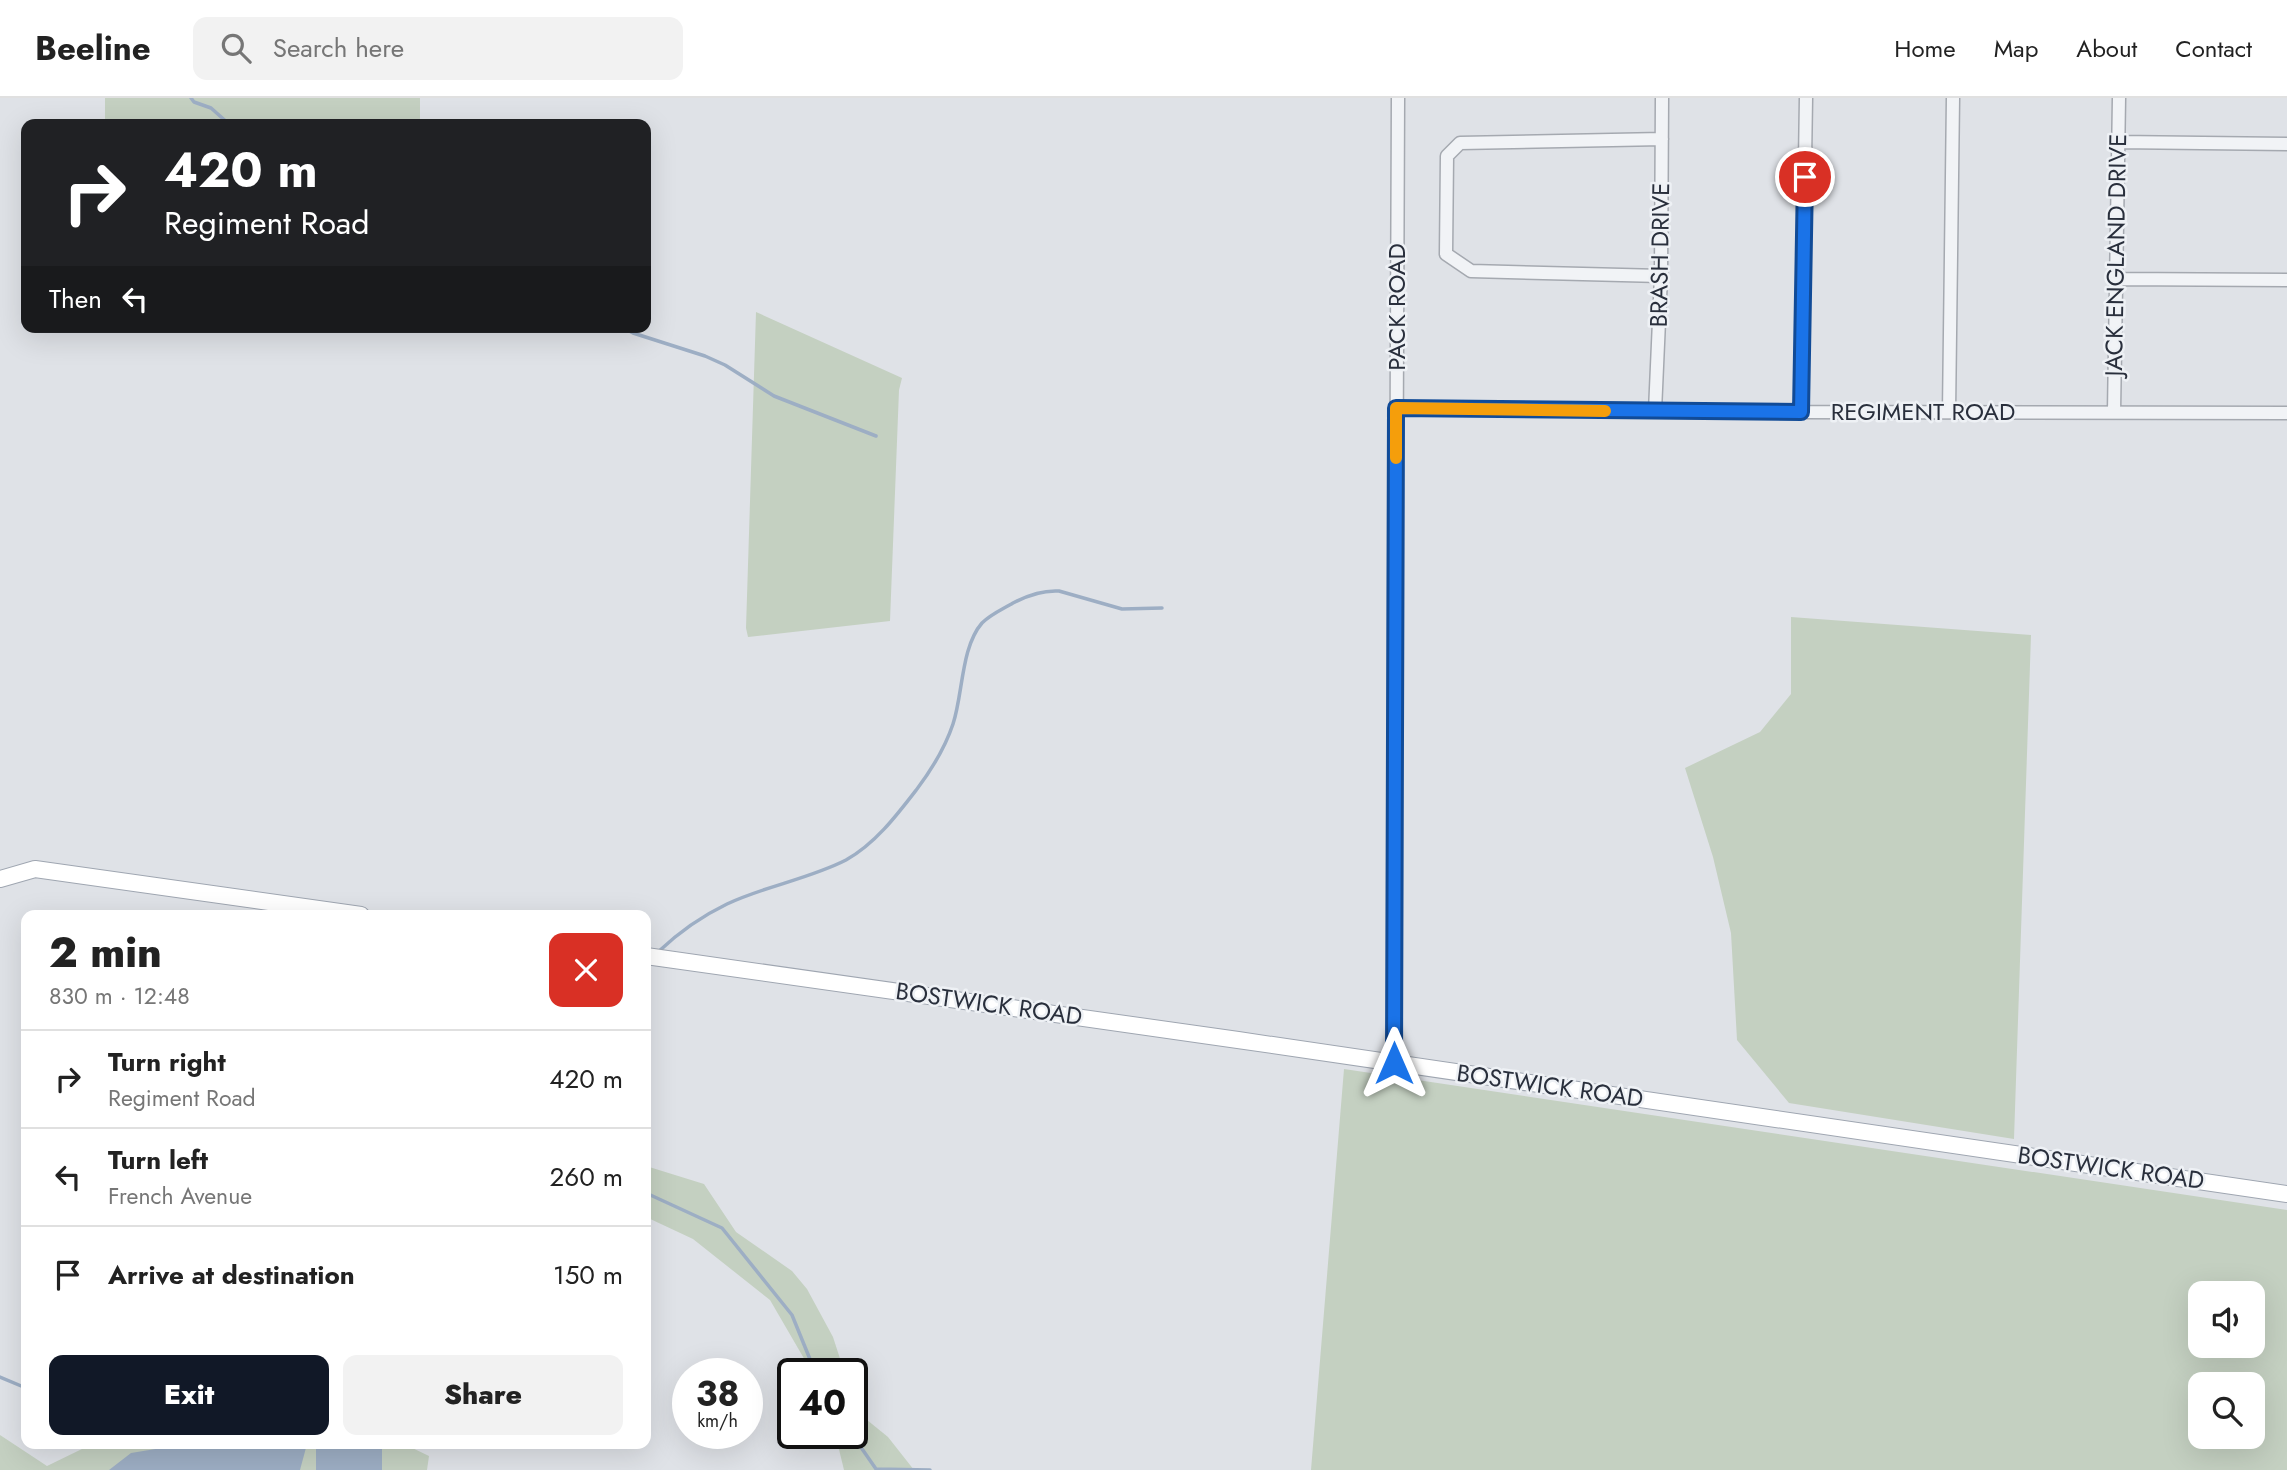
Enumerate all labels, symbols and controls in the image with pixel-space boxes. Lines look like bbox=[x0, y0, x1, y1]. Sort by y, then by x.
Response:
search box bbox=[193, 17, 683, 80]
text: Beeline bbox=[35, 25, 151, 72]
icon: search bbox=[217, 29, 255, 67]
text: Search here bbox=[273, 29, 404, 67]
text: Home bbox=[1894, 31, 1956, 66]
text: Map bbox=[1994, 31, 2038, 66]
text: About bbox=[2076, 31, 2137, 66]
text: Contact bbox=[2175, 31, 2252, 66]
street label: JACK ENGLAND DRIVE bbox=[2096, 133, 2135, 380]
text: 420 m bbox=[164, 135, 318, 205]
icon: right bbox=[49, 147, 140, 238]
pin bbox=[1775, 147, 1835, 207]
icon: arrive bbox=[1786, 158, 1824, 196]
street label: BRASH DRIVE bbox=[1641, 182, 1678, 328]
text: Regiment Road bbox=[164, 200, 370, 246]
street label: PACK ROAD bbox=[1379, 243, 1414, 371]
text: Then bbox=[49, 280, 102, 318]
icon: left bbox=[116, 280, 154, 318]
street label: REGIMENT ROAD bbox=[1831, 394, 2015, 429]
text: 2 min bbox=[49, 922, 162, 983]
button: close bbox=[549, 933, 623, 1007]
street label: BOSTWICK ROAD bbox=[894, 973, 1085, 1034]
text: 830 m · 12:48 bbox=[49, 979, 190, 1013]
position arrow bbox=[1357, 1026, 1431, 1100]
text: Turn right bbox=[108, 1043, 226, 1081]
street label: BOSTWICK ROAD bbox=[1455, 1055, 1646, 1116]
icon: right bbox=[49, 1060, 87, 1098]
text: 420 m bbox=[549, 1060, 623, 1098]
text: Regiment Road bbox=[108, 1081, 256, 1115]
street label: BOSTWICK ROAD bbox=[2016, 1137, 2207, 1198]
text: Turn left bbox=[108, 1141, 208, 1179]
icon: left bbox=[49, 1158, 87, 1196]
text: 260 m bbox=[550, 1158, 623, 1196]
text: French Avenue bbox=[108, 1179, 252, 1213]
icon: arrive bbox=[49, 1256, 87, 1294]
text: Arrive at destination bbox=[108, 1256, 355, 1294]
text: 150 m bbox=[553, 1256, 623, 1294]
map controls bbox=[2188, 1281, 2265, 1449]
button: sound bbox=[2188, 1281, 2265, 1358]
button: Exit bbox=[49, 1355, 329, 1435]
button: Share bbox=[343, 1355, 623, 1435]
speed limit sign: 40 bbox=[777, 1358, 868, 1449]
text: 38 bbox=[696, 1369, 739, 1419]
button: search bbox=[2188, 1372, 2265, 1449]
text: km/h bbox=[697, 1408, 738, 1434]

